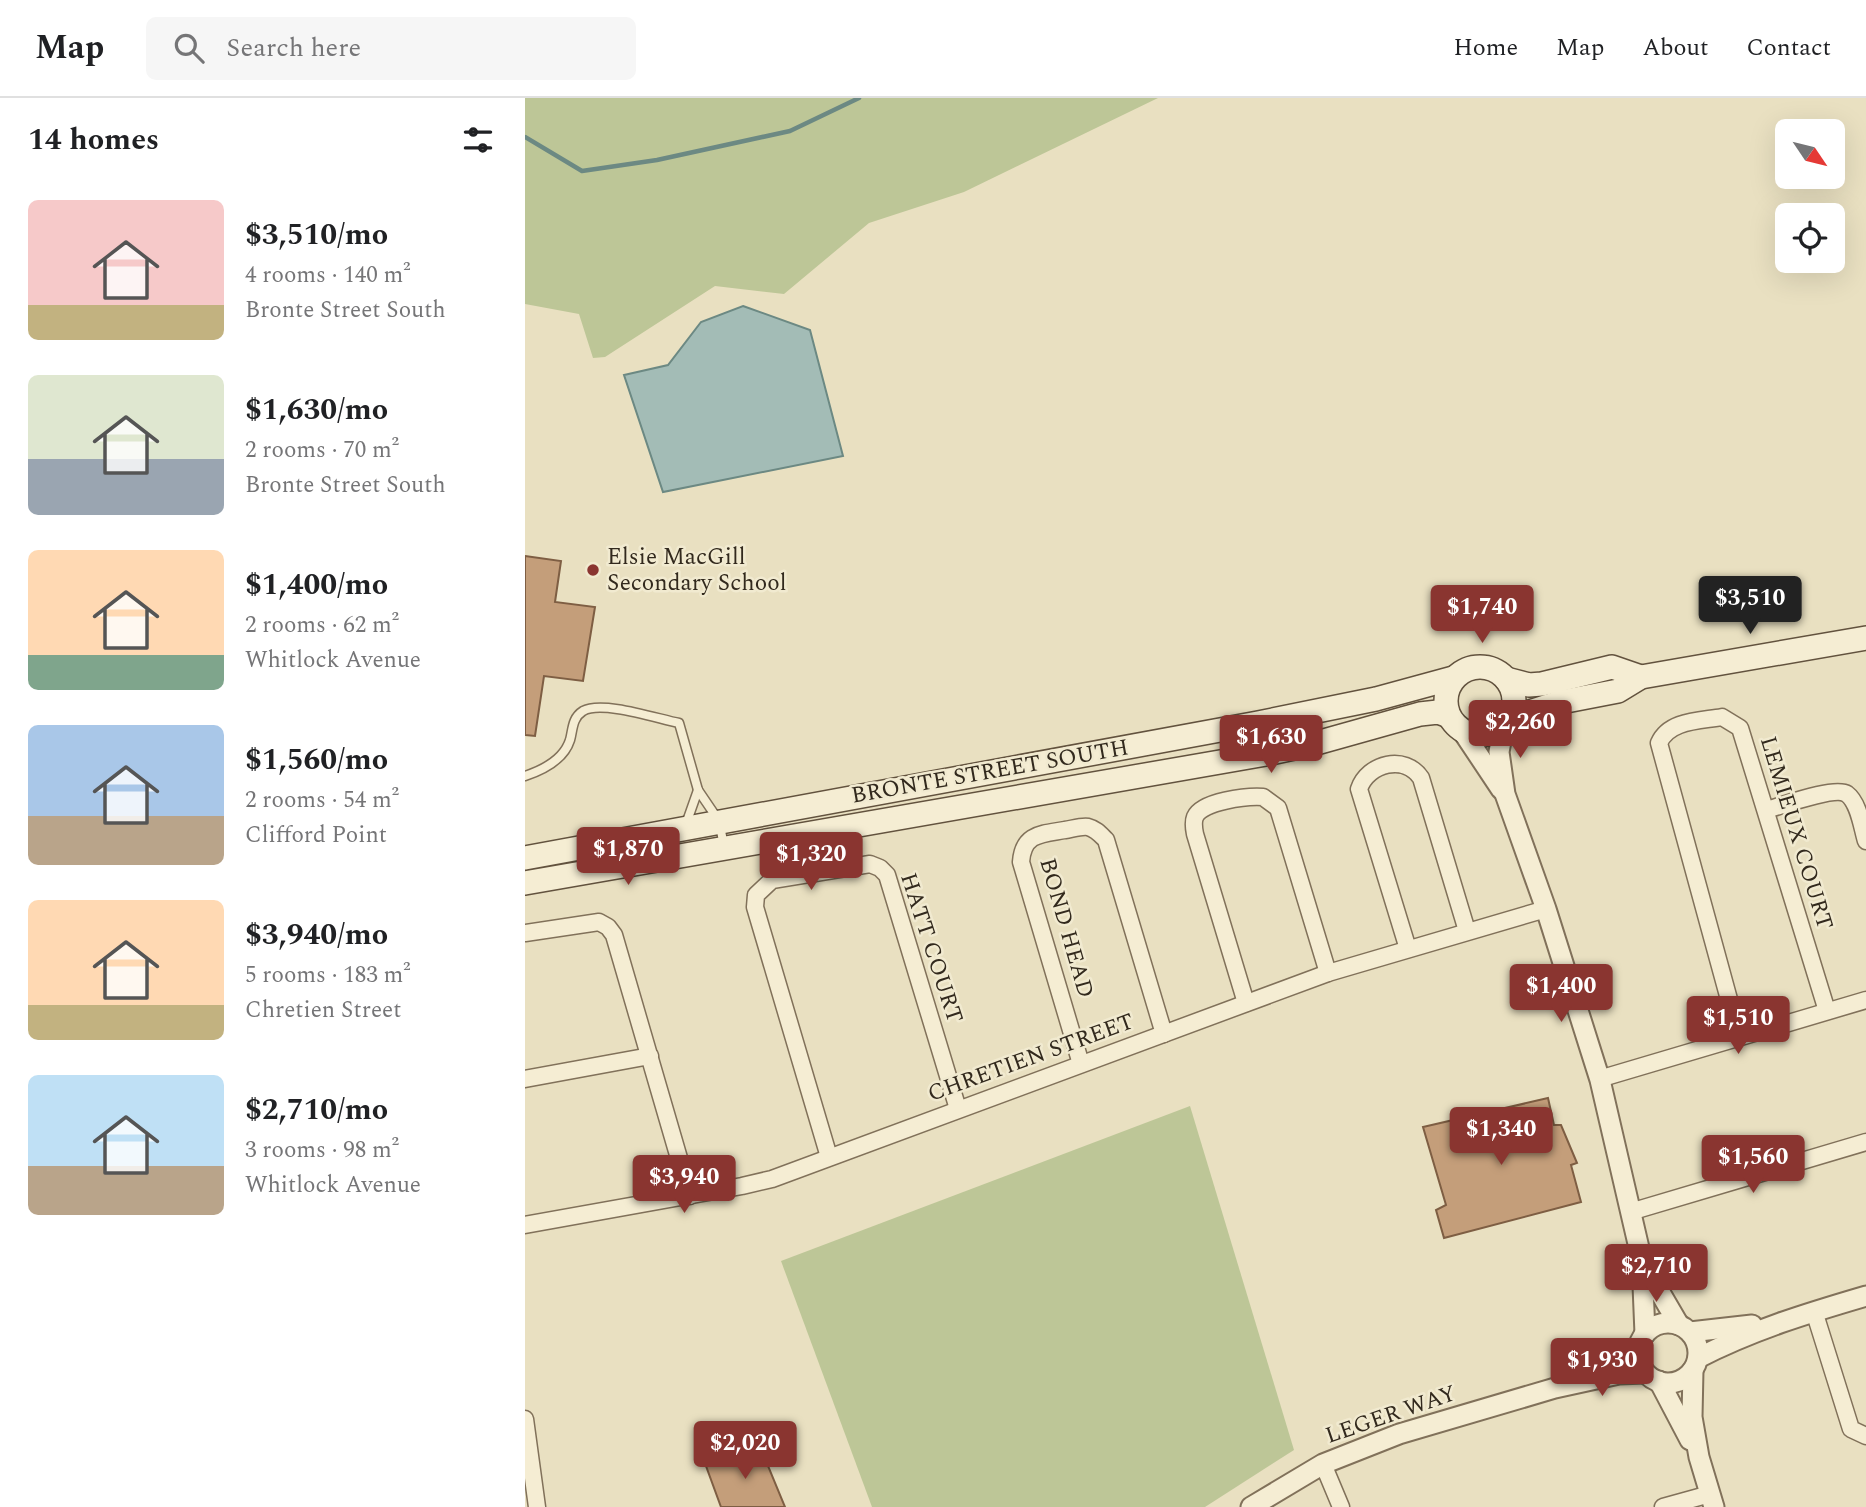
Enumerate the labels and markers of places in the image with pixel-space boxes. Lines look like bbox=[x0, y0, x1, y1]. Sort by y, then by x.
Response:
place label: Elsie MacGill Secondary School bbox=[607, 540, 786, 601]
marker: Elsie MacGill Secondary School bbox=[585, 562, 601, 578]
pin: $3,510 bbox=[1693, 576, 1807, 636]
pin: $1,740 bbox=[1425, 586, 1539, 645]
pin: $2,260 bbox=[1463, 700, 1577, 760]
pin: $1,630 bbox=[1214, 716, 1328, 775]
pin: $1,870 bbox=[571, 828, 685, 887]
pin: $1,320 bbox=[754, 832, 868, 892]
pin: $1,400 bbox=[1504, 964, 1618, 1024]
pin: $1,510 bbox=[1681, 996, 1795, 1056]
pin: $1,340 bbox=[1444, 1108, 1558, 1167]
pin: $1,560 bbox=[1696, 1136, 1810, 1195]
pin: $3,940 bbox=[627, 1156, 741, 1215]
pin: $2,710 bbox=[1599, 1244, 1713, 1304]
pin: $1,930 bbox=[1545, 1338, 1659, 1398]
pin: $2,020 bbox=[688, 1422, 802, 1481]

